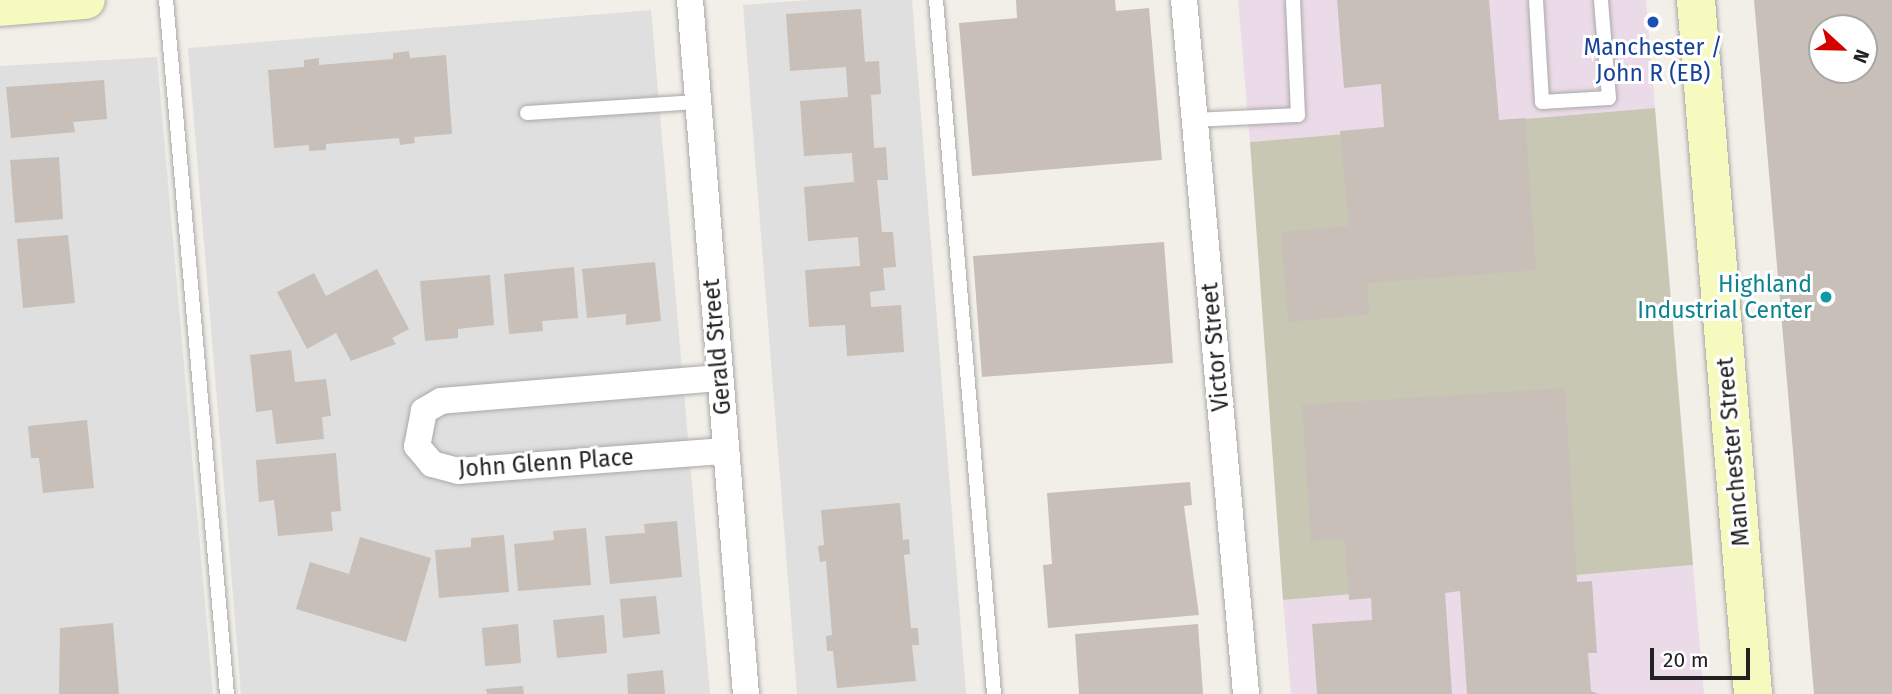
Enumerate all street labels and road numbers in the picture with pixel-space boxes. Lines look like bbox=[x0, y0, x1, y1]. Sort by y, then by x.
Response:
street label: Gerald Street bbox=[697, 278, 737, 416]
street label: Victor Street bbox=[1196, 282, 1234, 412]
street label: Manchester Street bbox=[1711, 356, 1755, 548]
street label: John Glenn Place bbox=[457, 443, 635, 483]

